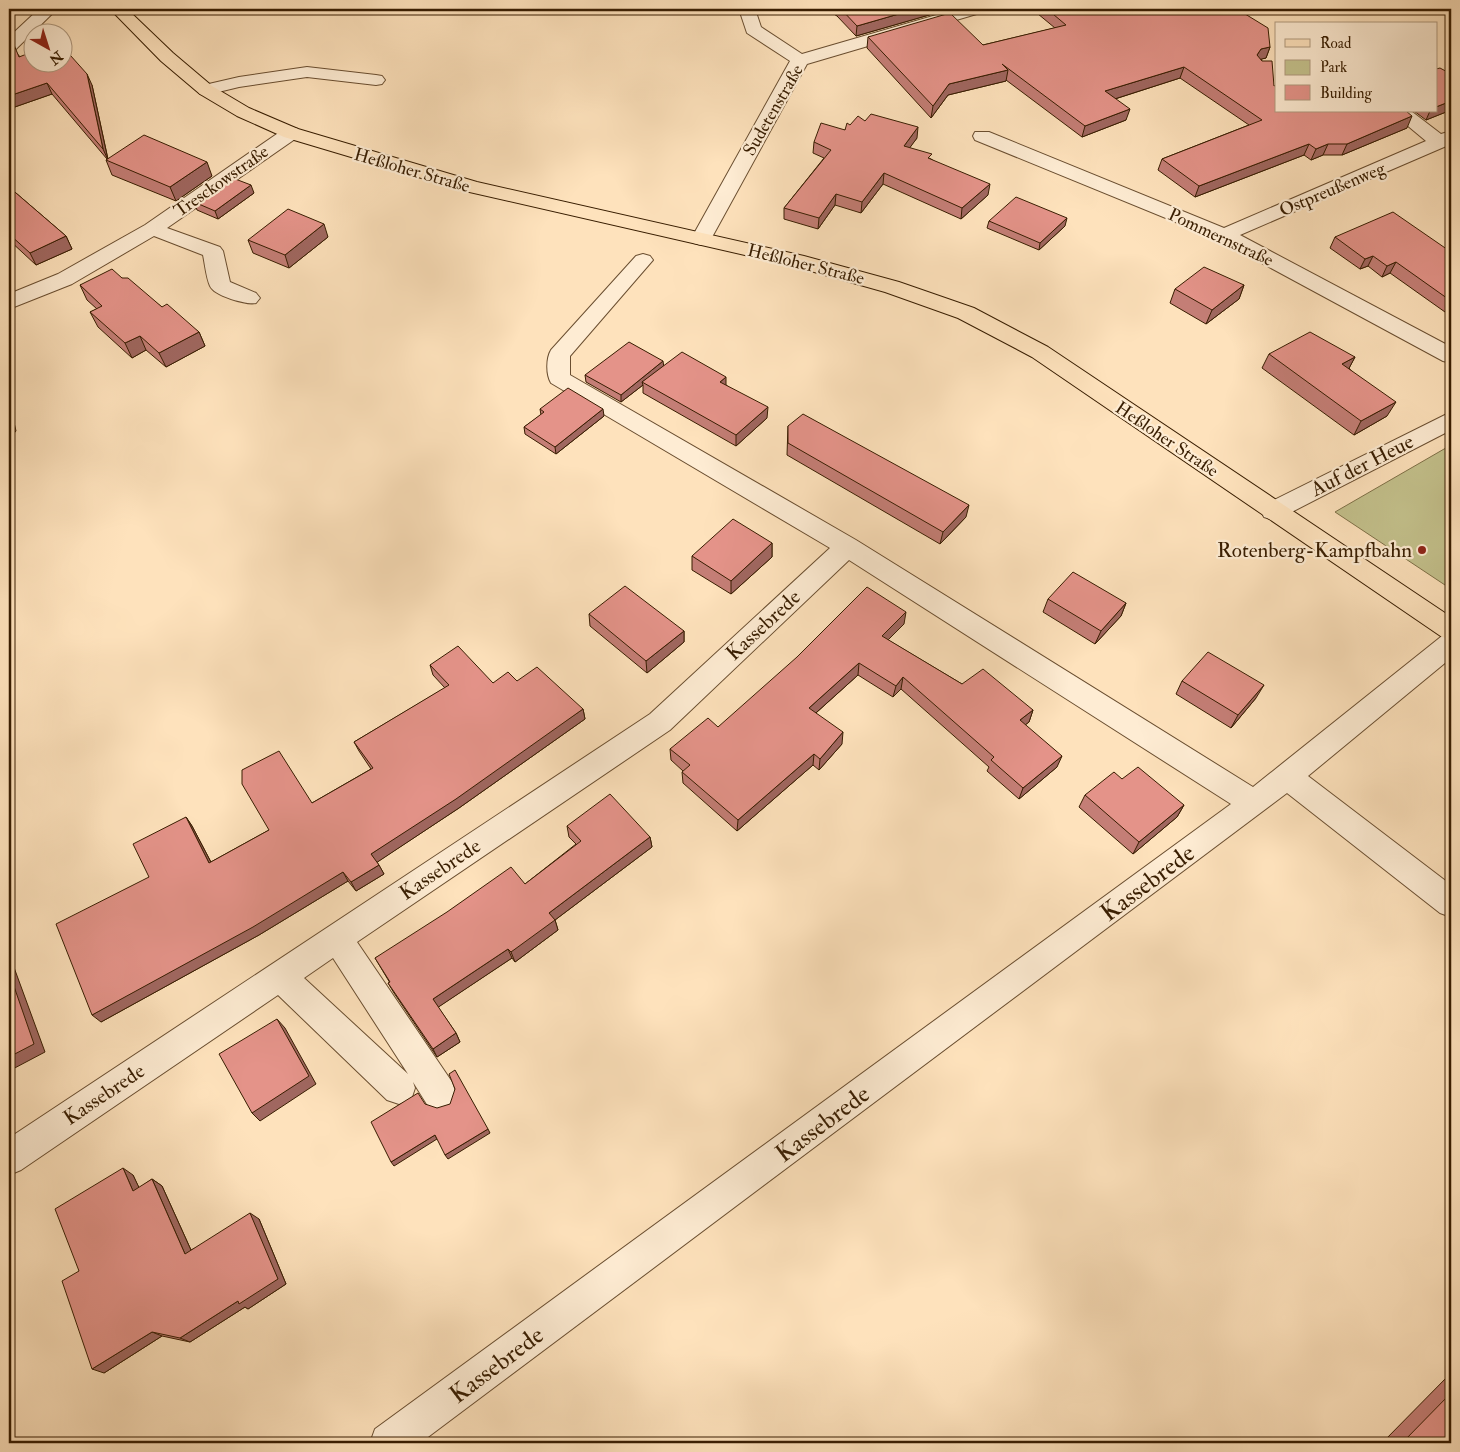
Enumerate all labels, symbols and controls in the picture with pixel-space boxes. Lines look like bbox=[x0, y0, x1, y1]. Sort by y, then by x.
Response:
north arrow bbox=[22, 22, 72, 72]
legend bbox=[1275, 22, 1438, 112]
text: Road bbox=[1320, 34, 1352, 53]
text: N bbox=[45, 47, 67, 69]
text: Park bbox=[1320, 58, 1347, 77]
street label: Sudetenstraße bbox=[738, 60, 809, 160]
text: Building bbox=[1320, 84, 1372, 103]
street label: Tresckowstraße bbox=[170, 140, 273, 222]
street label: Heßloher Straße bbox=[351, 143, 473, 198]
street label: Ostpreußenweg bbox=[1276, 156, 1390, 222]
street label: Pommernstraße bbox=[1165, 203, 1277, 272]
street label: Heßloher Straße bbox=[745, 239, 867, 290]
street label: Heßloher Straße bbox=[1111, 396, 1223, 483]
street label: Auf der Heue bbox=[1305, 428, 1418, 503]
place label: Rotenberg-Kampfbahn bbox=[1217, 537, 1412, 564]
marker: Rotenberg-Kampfbahn bbox=[1416, 544, 1428, 556]
street label: Kassebrede bbox=[720, 584, 806, 667]
street label: Kassebrede bbox=[394, 832, 486, 906]
street label: Kassebrede bbox=[1095, 838, 1201, 929]
street label: Kassebrede bbox=[58, 1057, 150, 1131]
street label: Kassebrede bbox=[770, 1079, 876, 1170]
street label: Kassebrede bbox=[444, 1320, 550, 1411]

